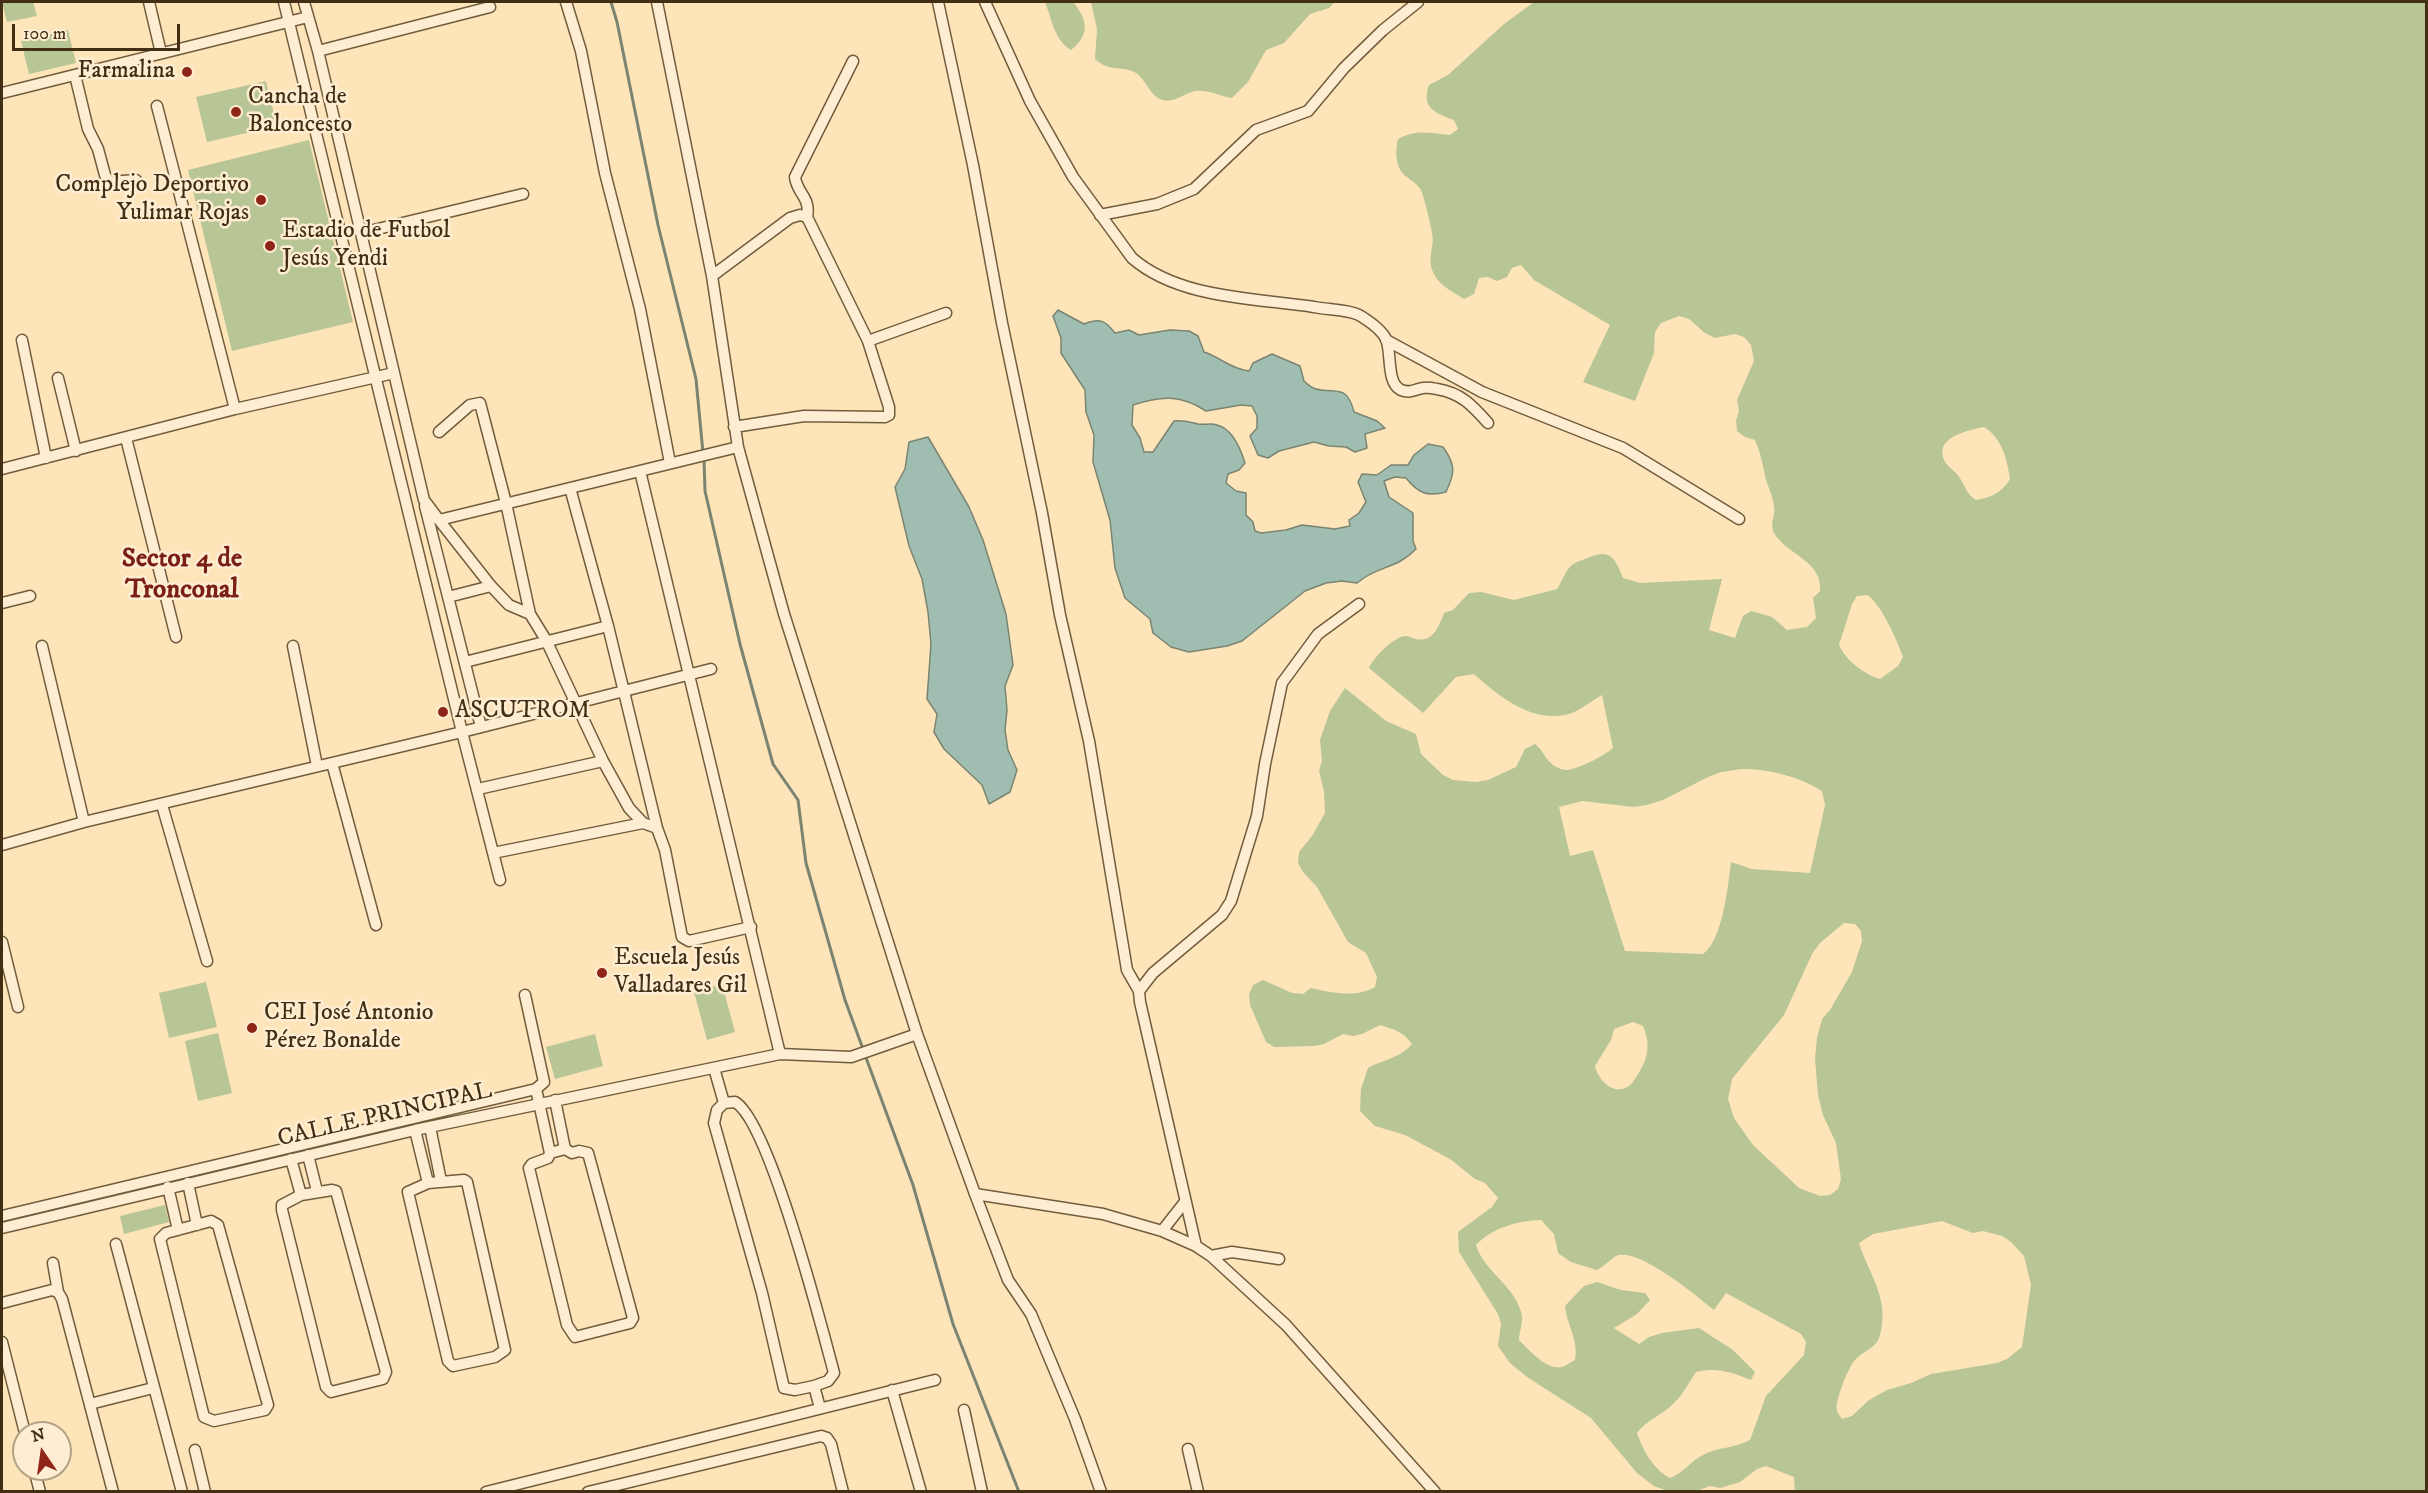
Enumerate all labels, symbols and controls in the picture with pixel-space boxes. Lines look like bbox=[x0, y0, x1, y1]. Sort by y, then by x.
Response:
scale bar bbox=[15, 12, 183, 50]
text: 100 m bbox=[23, 23, 66, 45]
place label: Farmalina bbox=[78, 58, 175, 86]
marker: Farmalina bbox=[180, 65, 194, 79]
place label: Cancha de Baloncesto bbox=[248, 84, 352, 140]
marker: Cancha de Baloncesto bbox=[229, 105, 243, 119]
place label: Complejo Deportivo Yulimar Rojas bbox=[55, 172, 249, 228]
marker: Complejo Deportivo Yulimar Rojas bbox=[254, 193, 268, 207]
place label: Estadio de Futbol Jesús Yendi bbox=[282, 218, 450, 274]
marker: Estadio de Futbol Jesús Yendi bbox=[263, 239, 277, 253]
district label: Sector 4 de Tronconal bbox=[122, 544, 242, 607]
place label: ASCUTROM bbox=[455, 698, 590, 726]
marker: ASCUTROM bbox=[436, 705, 450, 719]
place label: Escuela Jesús Valladares Gil bbox=[614, 945, 747, 1001]
marker: Escuela Jesús Valladares Gil bbox=[595, 966, 609, 980]
place label: CEI José Antonio Pérez Bonalde bbox=[264, 1000, 433, 1056]
marker: CEI José Antonio Pérez Bonalde bbox=[245, 1021, 259, 1035]
street label: CALLE PRINCIPAL bbox=[275, 1077, 495, 1155]
north arrow bbox=[12, 1421, 72, 1481]
text: N bbox=[30, 1424, 47, 1447]

